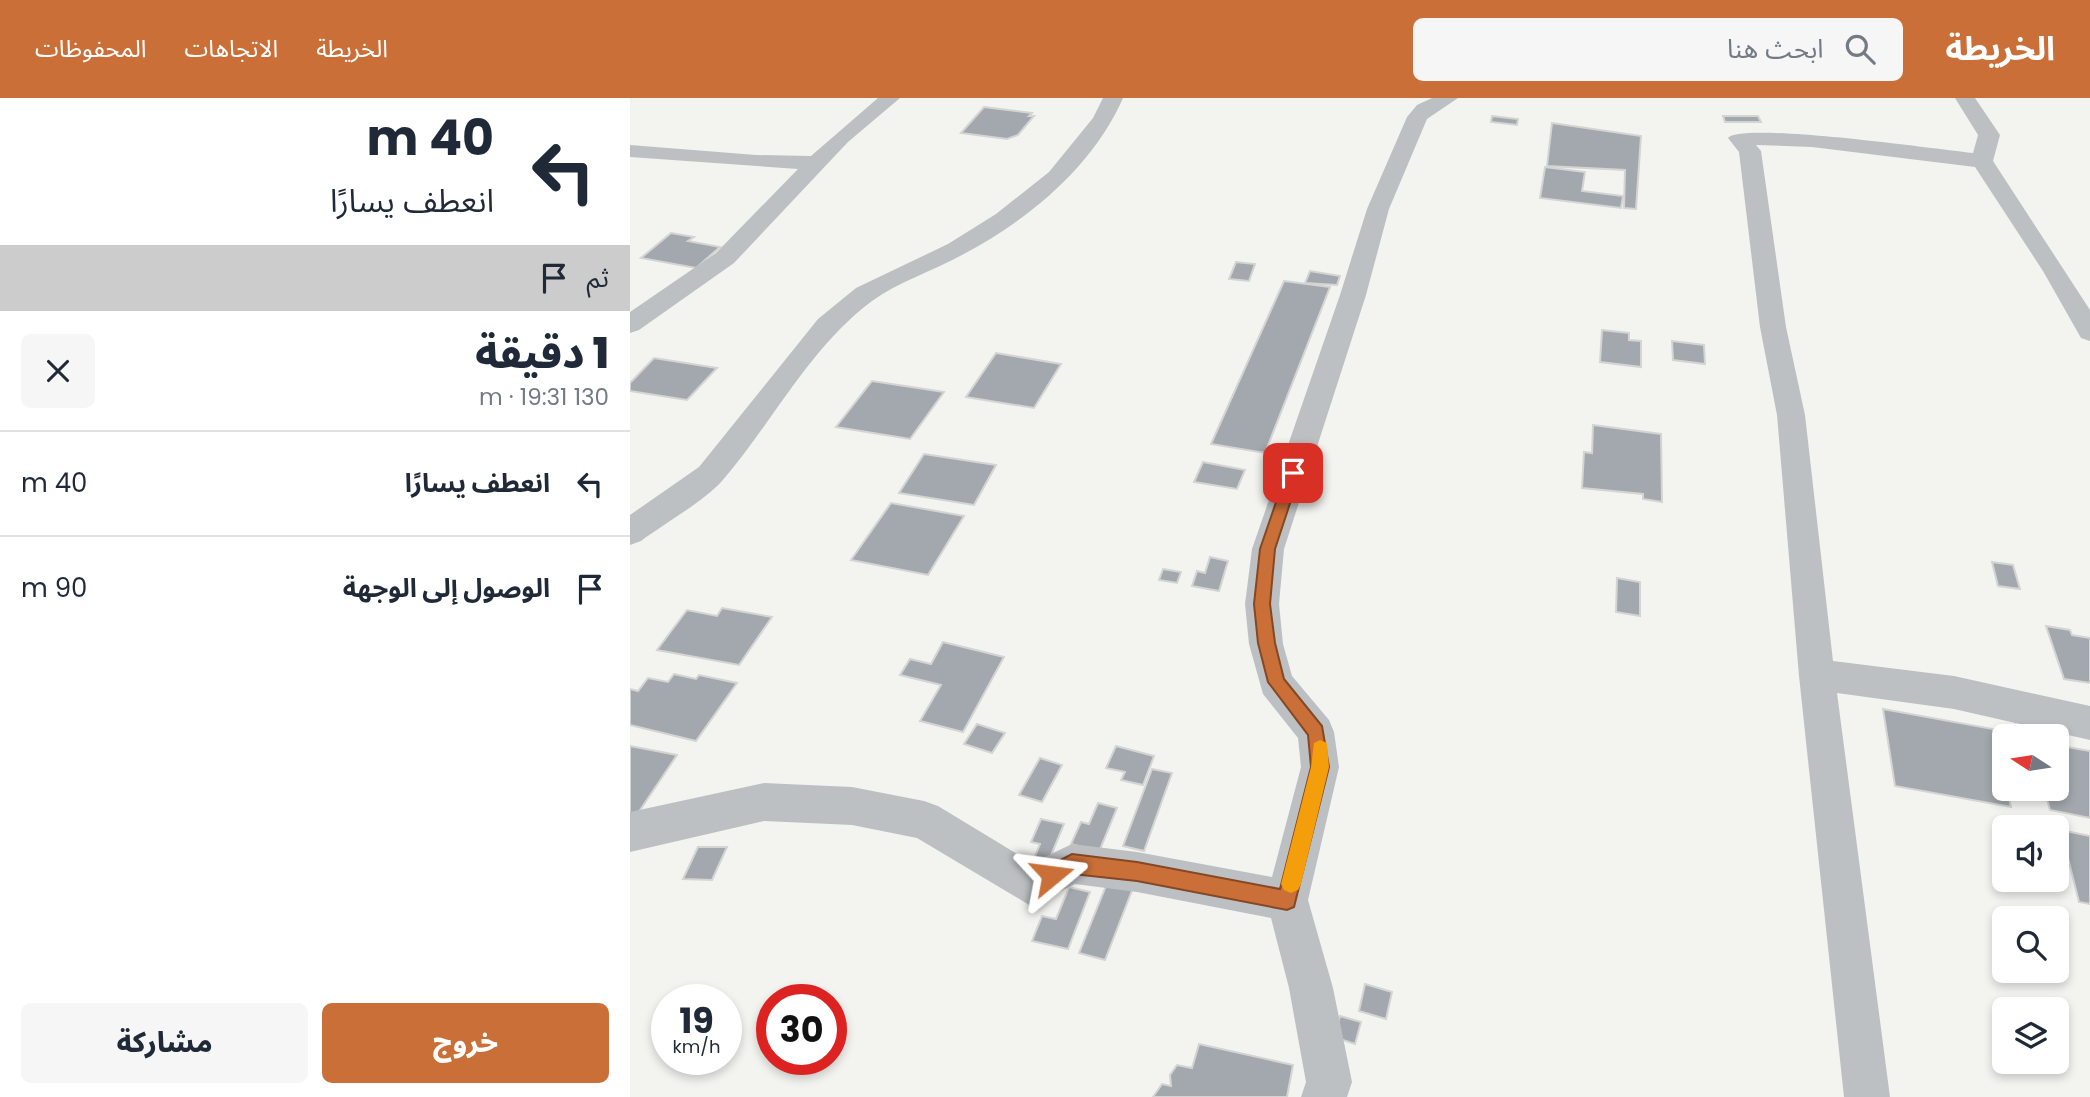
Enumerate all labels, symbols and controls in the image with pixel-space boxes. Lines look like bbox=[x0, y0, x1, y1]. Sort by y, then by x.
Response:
search box bbox=[1413, 18, 1903, 81]
text: الخريطة bbox=[1945, 25, 2055, 72]
icon: search bbox=[1841, 30, 1879, 68]
text: ابحث هنا bbox=[1727, 31, 1823, 67]
text: المحفوظات bbox=[35, 32, 146, 65]
text: الاتجاهات bbox=[184, 32, 278, 65]
text: الخريطة bbox=[316, 32, 388, 65]
text: 40 m bbox=[367, 104, 494, 172]
icon: left bbox=[518, 126, 609, 217]
text: انعطف يسارًا bbox=[330, 178, 494, 223]
icon: arrive bbox=[535, 259, 573, 297]
text: ثم bbox=[587, 260, 609, 296]
text: 1 دقيقة bbox=[475, 324, 609, 383]
button: close bbox=[21, 334, 95, 408]
text: 130 m · 19:31 bbox=[479, 381, 609, 413]
pin bbox=[1263, 443, 1323, 503]
icon: arrive bbox=[1274, 454, 1312, 492]
text: 40 m bbox=[21, 465, 87, 501]
text: انعطف يسارًا bbox=[405, 465, 550, 501]
icon: left bbox=[571, 465, 609, 503]
text: 90 m bbox=[21, 570, 87, 606]
text: الوصول إلى الوجهة bbox=[343, 570, 550, 606]
icon: arrive bbox=[571, 570, 609, 608]
north arrow bbox=[1992, 724, 2068, 802]
map controls bbox=[1992, 724, 2069, 1074]
button: sound bbox=[1992, 815, 2069, 892]
position arrow bbox=[1015, 838, 1089, 912]
button: search bbox=[1992, 906, 2069, 983]
speed limit sign: 30 bbox=[756, 984, 847, 1075]
text: 19 bbox=[679, 996, 714, 1045]
button: layers bbox=[1992, 997, 2069, 1074]
button: مشاركة bbox=[21, 1003, 308, 1083]
button: خروج bbox=[322, 1003, 609, 1083]
text: km/h bbox=[673, 1034, 720, 1059]

